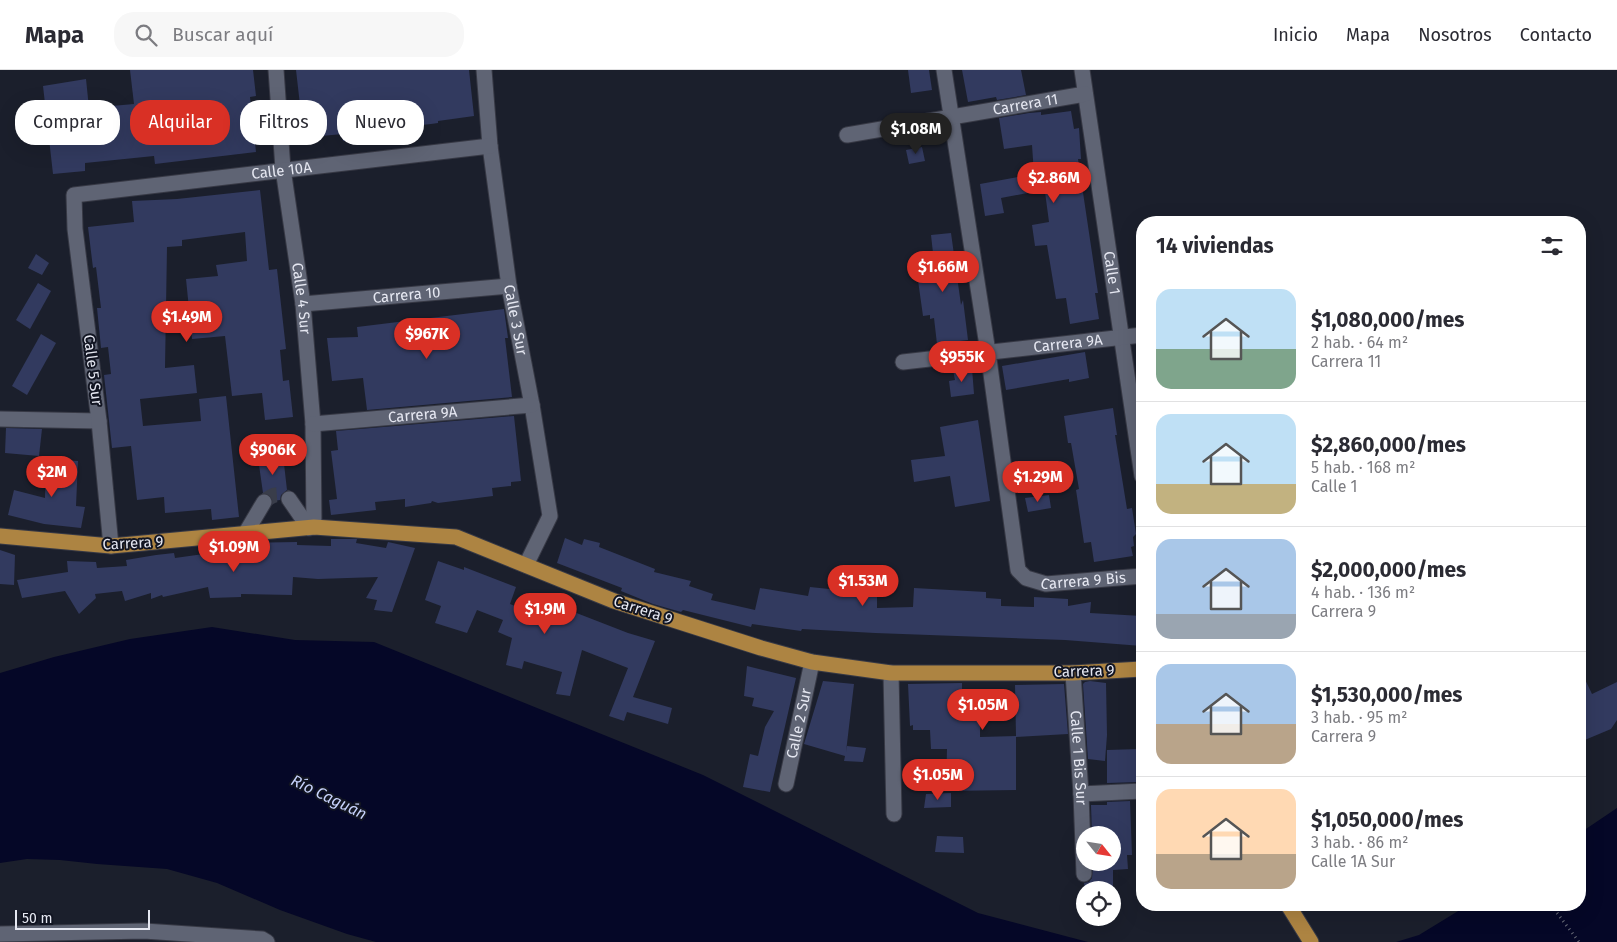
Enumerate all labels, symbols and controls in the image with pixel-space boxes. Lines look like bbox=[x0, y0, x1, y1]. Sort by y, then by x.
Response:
search box bbox=[114, 12, 464, 57]
text: Mapa bbox=[25, 21, 84, 49]
icon: search bbox=[132, 21, 160, 49]
text: Buscar aquí bbox=[172, 23, 273, 46]
text: Inicio bbox=[1273, 24, 1318, 46]
text: Mapa bbox=[1346, 24, 1390, 46]
text: Nosotros bbox=[1418, 24, 1492, 46]
text: Contacto bbox=[1520, 24, 1592, 46]
street label: Carrera 11 bbox=[991, 90, 1059, 119]
chip: Comprar bbox=[15, 100, 120, 145]
chip: Alquilar bbox=[130, 100, 230, 145]
chip: Filtros bbox=[240, 100, 327, 145]
chip: Nuevo bbox=[337, 100, 424, 145]
pin: $1.08M bbox=[875, 112, 957, 155]
text: $1.08M bbox=[891, 119, 941, 138]
street label: Calle 10A bbox=[250, 158, 313, 183]
pin: $2.86M bbox=[1013, 162, 1095, 204]
text: $2.86M bbox=[1028, 168, 1080, 187]
icon: filters bbox=[1538, 232, 1566, 260]
text: 14 viviendas bbox=[1156, 233, 1274, 259]
pin: $1.66M bbox=[902, 250, 984, 293]
street label: Calle 1 bbox=[1100, 250, 1124, 296]
text: $1.66M bbox=[918, 257, 968, 276]
street label: Calle 4 Sur bbox=[288, 261, 314, 335]
street label: Carrera 10 bbox=[372, 283, 441, 307]
street label: Calle 3 Sur bbox=[500, 283, 531, 357]
pin: $1.49M bbox=[146, 300, 228, 343]
text: $1.49M bbox=[162, 307, 212, 326]
text: $1,080,000/mes bbox=[1311, 307, 1464, 333]
icon: home bbox=[1196, 309, 1256, 369]
pin: $967K bbox=[392, 318, 462, 360]
text: $967K bbox=[405, 324, 449, 343]
street label: Carrera 9A bbox=[1032, 330, 1104, 356]
text: 2 hab. · 64 m² bbox=[1311, 333, 1408, 352]
street label: Calle 5 Sur bbox=[80, 334, 106, 407]
pin: $955K bbox=[927, 340, 997, 383]
text: $955K bbox=[940, 347, 984, 366]
text: Carrera 11 bbox=[1311, 352, 1381, 371]
street label: Carrera 9A bbox=[387, 402, 458, 426]
text: $2,860,000/mes bbox=[1311, 432, 1466, 458]
pin: $906K bbox=[238, 434, 308, 476]
icon: home bbox=[1196, 434, 1256, 494]
text: $906K bbox=[250, 440, 296, 459]
pin: $2M bbox=[28, 456, 76, 498]
text: 5 hab. · 168 m² bbox=[1311, 458, 1415, 477]
pin: $1.29M bbox=[997, 460, 1079, 503]
text: $2M bbox=[37, 462, 67, 481]
text: $1.29M bbox=[1013, 467, 1063, 486]
text: Calle 1 bbox=[1311, 477, 1358, 496]
pin: $1.09M bbox=[193, 530, 275, 573]
street label: Carrera 9 bbox=[102, 532, 164, 554]
text: $1.09M bbox=[209, 537, 259, 556]
text: $2,000,000/mes bbox=[1311, 557, 1466, 583]
icon: home bbox=[1196, 559, 1256, 619]
pin: $1.53M bbox=[822, 564, 904, 607]
street label: Carrera 9 Bis bbox=[1038, 568, 1127, 594]
text: $1.53M bbox=[839, 571, 887, 590]
text: 4 hab. · 136 m² bbox=[1311, 583, 1415, 602]
pin: $1.9M bbox=[510, 592, 580, 635]
street label: Carrera 9 bbox=[611, 592, 675, 628]
text: $1.9M bbox=[525, 599, 565, 618]
text: Carrera 9 bbox=[1311, 602, 1376, 621]
street label: Carrera 9 bbox=[1053, 661, 1115, 681]
text: $1,530,000/mes bbox=[1311, 682, 1462, 708]
icon: home bbox=[1196, 684, 1256, 744]
street label: Calle 2 Sur bbox=[783, 686, 815, 760]
pin: $1.05M bbox=[942, 688, 1024, 731]
text: $1.05M bbox=[958, 695, 1008, 714]
text: 3 hab. · 95 m² bbox=[1311, 708, 1408, 727]
street label: Calle 1 Bis Sur bbox=[1067, 710, 1090, 806]
text: Carrera 9 bbox=[1311, 727, 1376, 746]
pin: $1.05M bbox=[897, 758, 979, 801]
text: $1.05M bbox=[913, 765, 963, 784]
water label: Río Caguán bbox=[288, 770, 370, 824]
text: $1,050,000/mes bbox=[1311, 807, 1463, 833]
icon: home bbox=[1196, 809, 1256, 869]
north arrow bbox=[1076, 826, 1121, 871]
map controls bbox=[1076, 826, 1121, 926]
text: 3 hab. · 86 m² bbox=[1311, 833, 1408, 852]
text: Calle 1A Sur bbox=[1311, 852, 1395, 871]
button: locate bbox=[1076, 881, 1121, 926]
scale bar bbox=[15, 907, 150, 930]
text: 50 m bbox=[22, 910, 53, 927]

